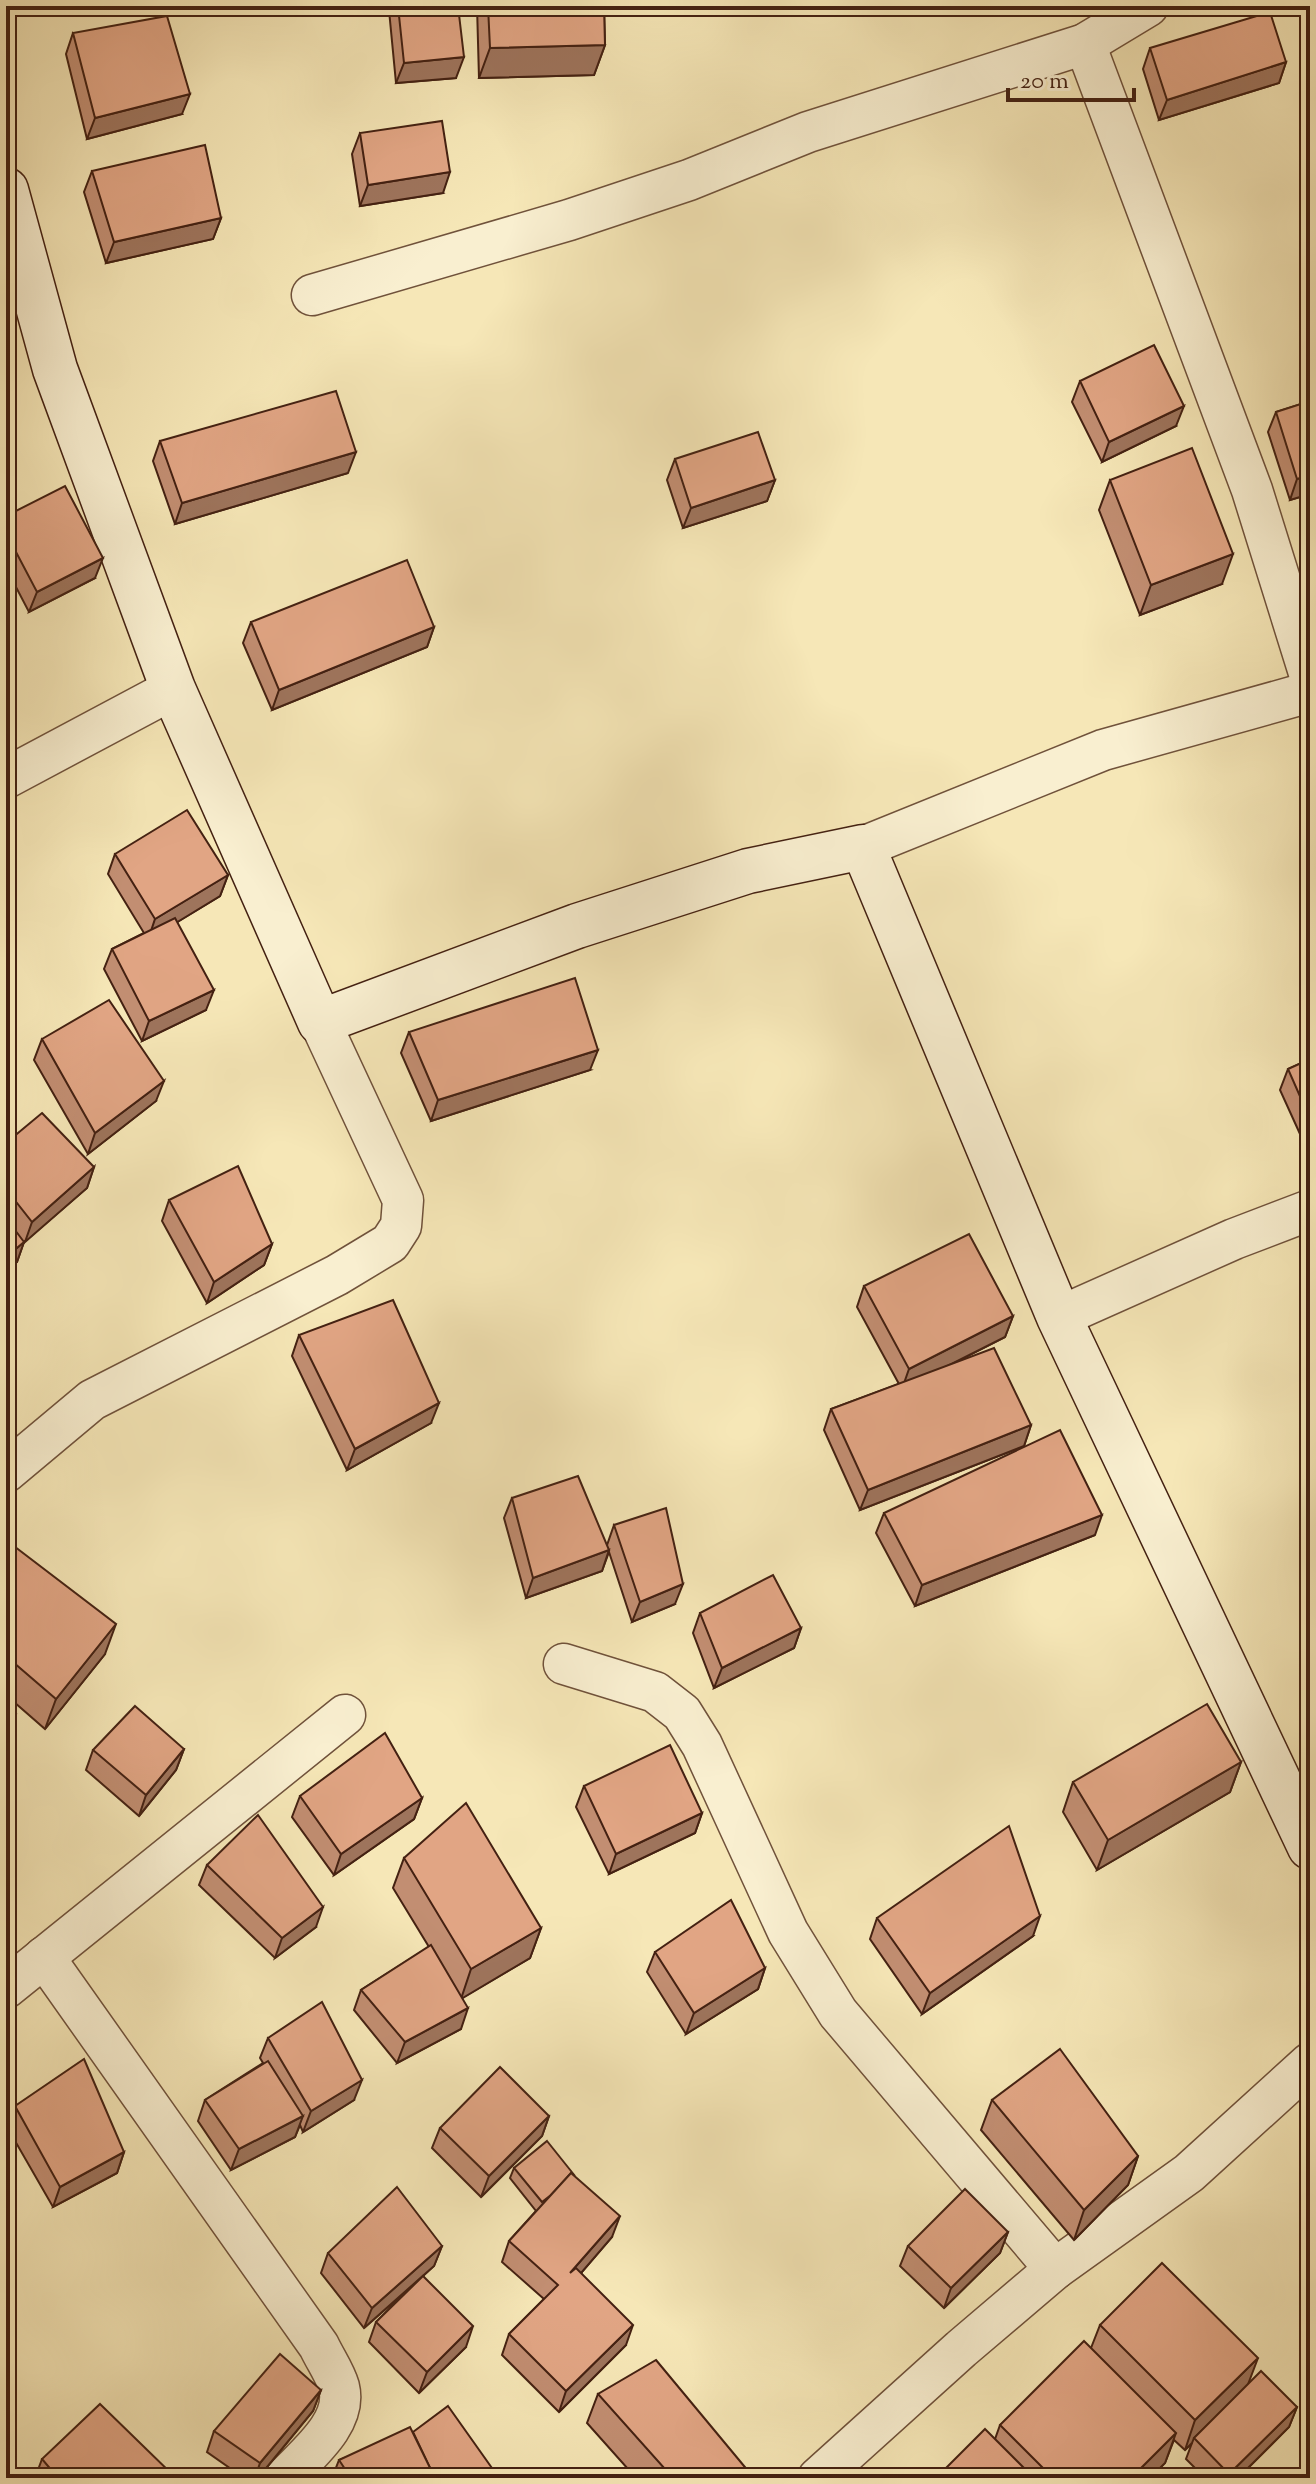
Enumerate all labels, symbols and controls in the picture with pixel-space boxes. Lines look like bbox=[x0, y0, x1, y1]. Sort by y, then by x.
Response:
scale bar bbox=[1008, 52, 1134, 102]
text: 20 m bbox=[1020, 65, 1069, 99]

